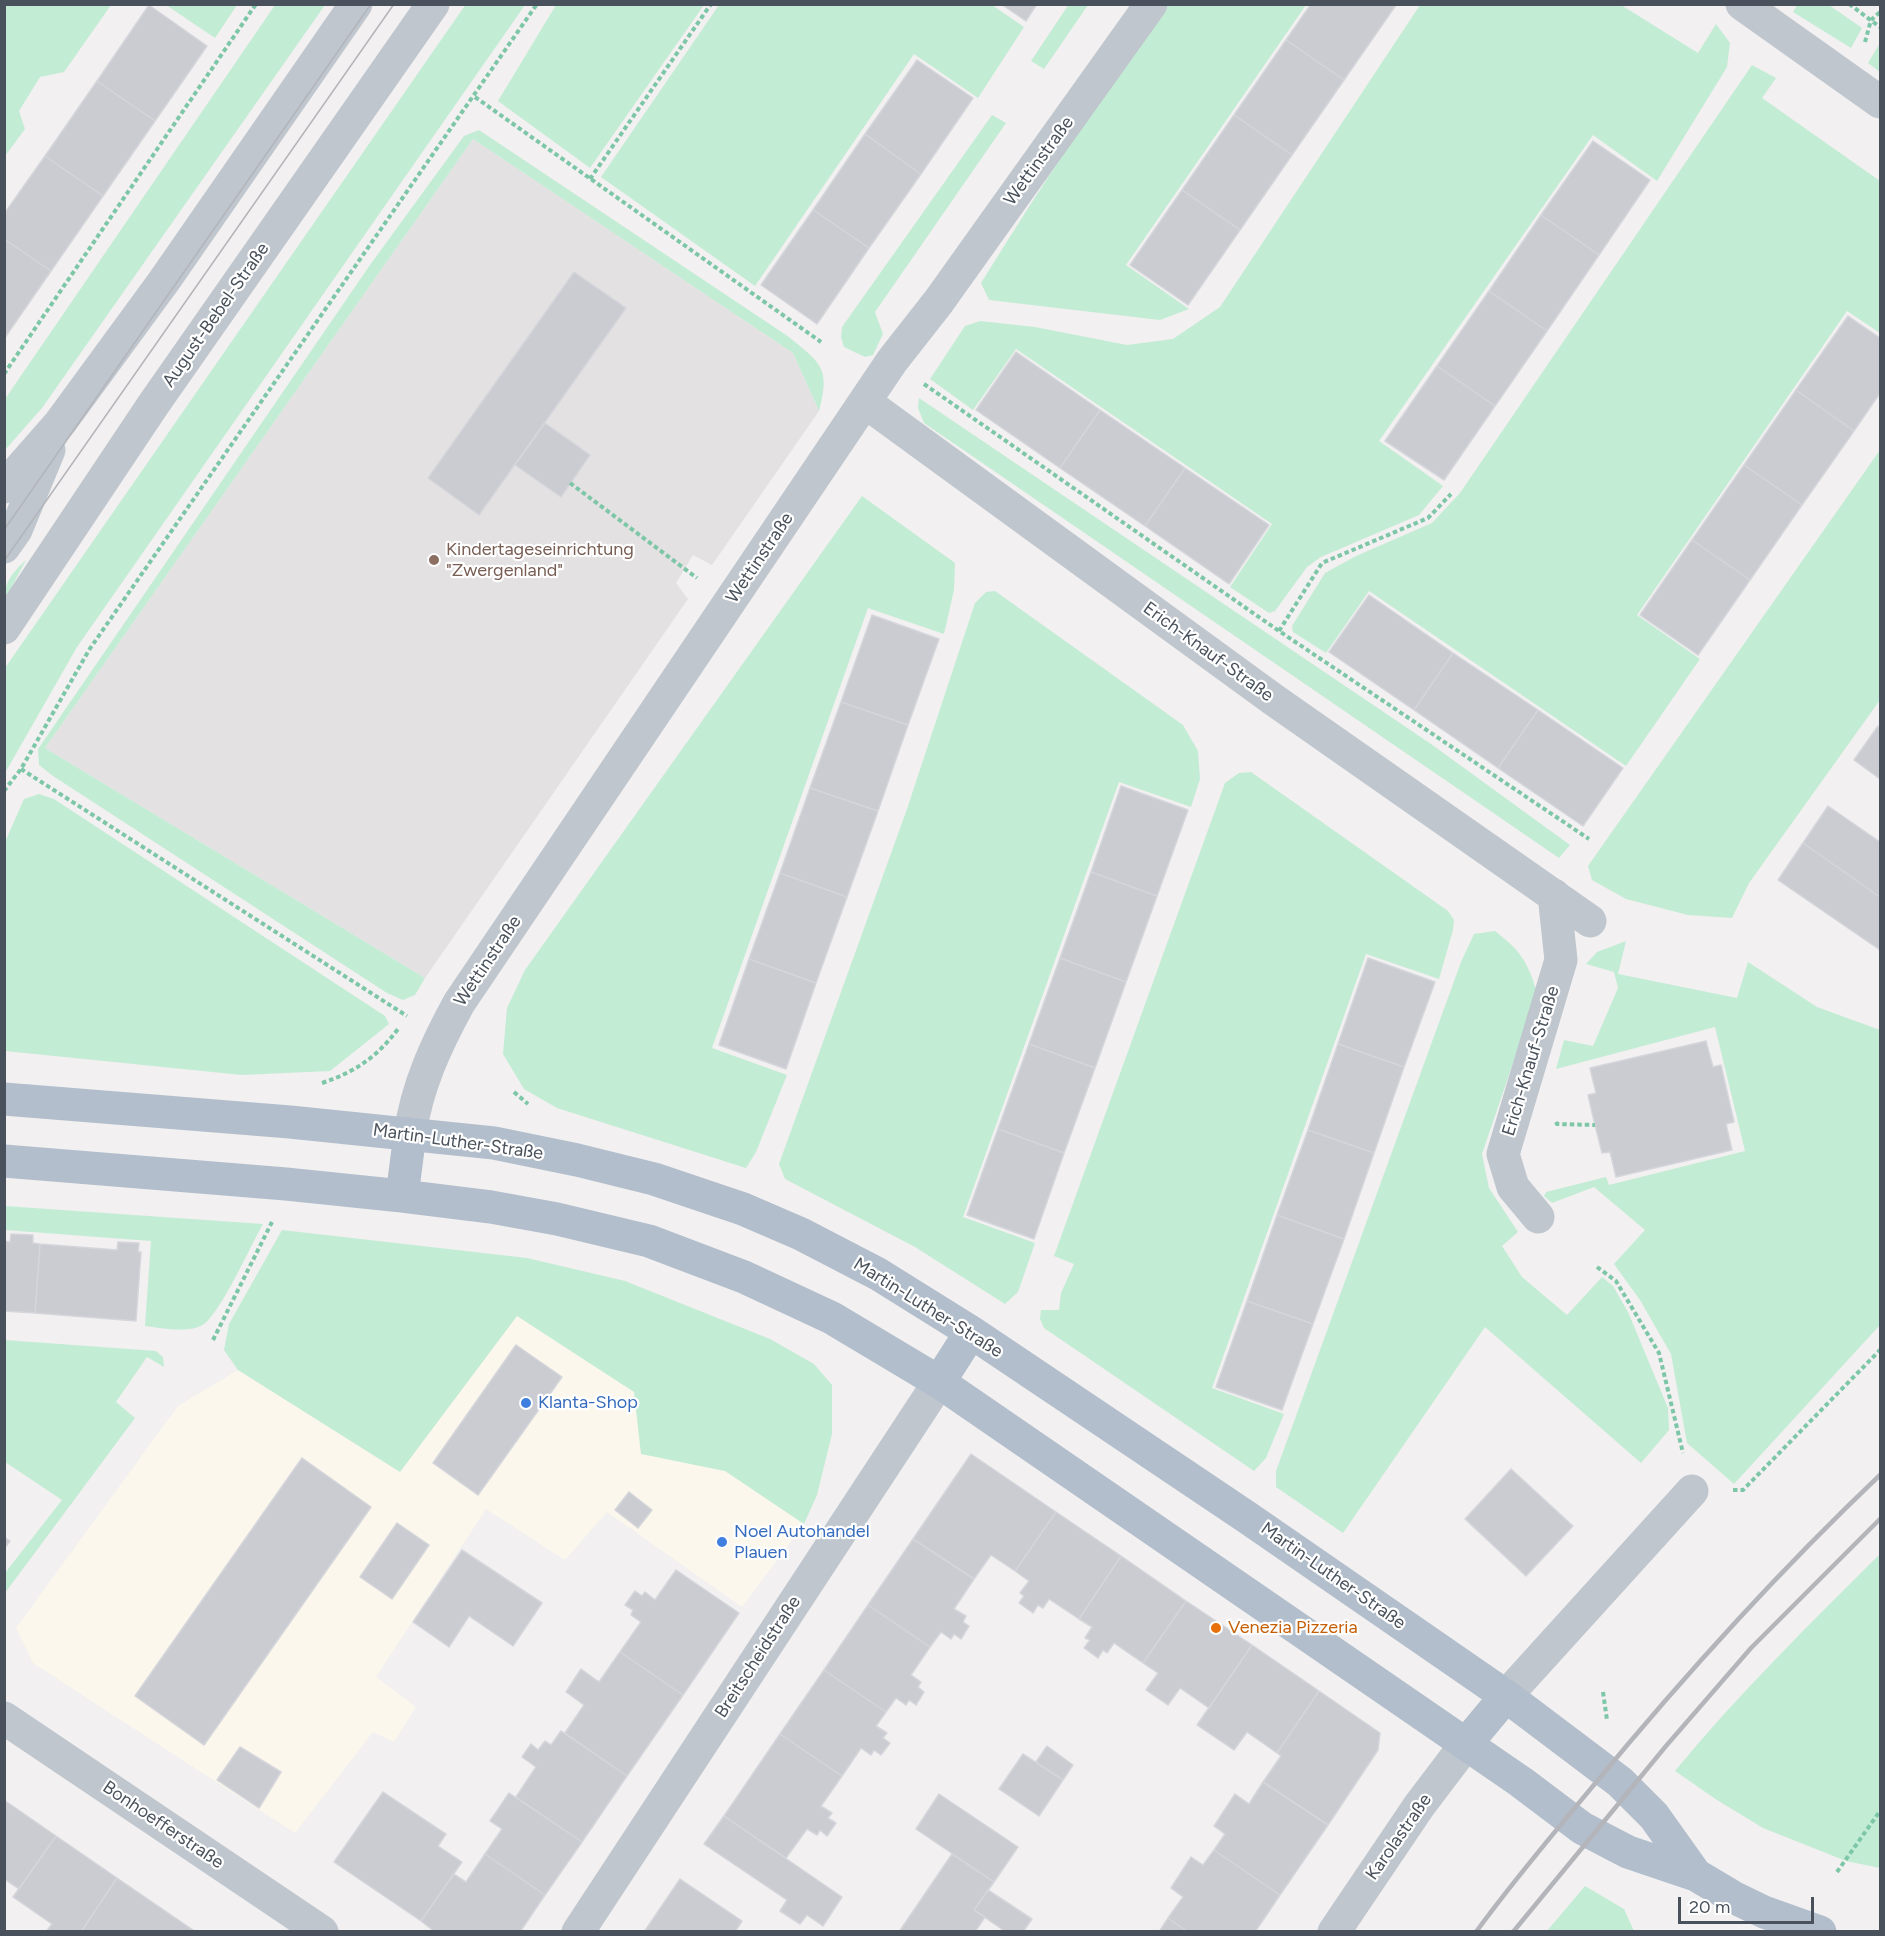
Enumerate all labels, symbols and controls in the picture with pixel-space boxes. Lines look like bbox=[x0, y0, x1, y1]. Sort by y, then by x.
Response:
street label: Wettinstraße bbox=[1000, 112, 1078, 210]
street label: August-Bebel-Straße bbox=[158, 239, 274, 391]
street label: Wettinstraße bbox=[722, 509, 798, 607]
place label: Kindertageseinrichtung "Zwergenland" bbox=[446, 539, 634, 582]
marker: Kindertageseinrichtung "Zwergenland" bbox=[427, 553, 441, 567]
street label: Erich-Knauf-Straße bbox=[1139, 598, 1277, 706]
street label: Wettinstraße bbox=[450, 912, 526, 1010]
street label: Erich-Knauf-Straße bbox=[1498, 983, 1564, 1139]
street label: Martin-Luther-Straße bbox=[371, 1119, 545, 1165]
street label: Martin-Luther-Straße bbox=[849, 1253, 1007, 1363]
place label: Klanta-Shop bbox=[538, 1392, 638, 1414]
marker: Klanta-Shop bbox=[519, 1396, 533, 1410]
street label: Martin-Luther-Straße bbox=[1256, 1518, 1410, 1634]
place label: Noel Autohandel Plauen bbox=[734, 1521, 870, 1564]
marker: Noel Autohandel Plauen bbox=[715, 1535, 729, 1549]
street label: Breitscheidstraße bbox=[711, 1592, 805, 1722]
place label: Venezia Pizzeria bbox=[1228, 1617, 1358, 1639]
marker: Venezia Pizzeria bbox=[1209, 1621, 1223, 1635]
street label: Bonhoefferstraße bbox=[98, 1777, 228, 1873]
street label: Karolastraße bbox=[1361, 1790, 1437, 1884]
scale bar bbox=[1681, 1885, 1818, 1923]
text: 20 m bbox=[1689, 1896, 1730, 1918]

